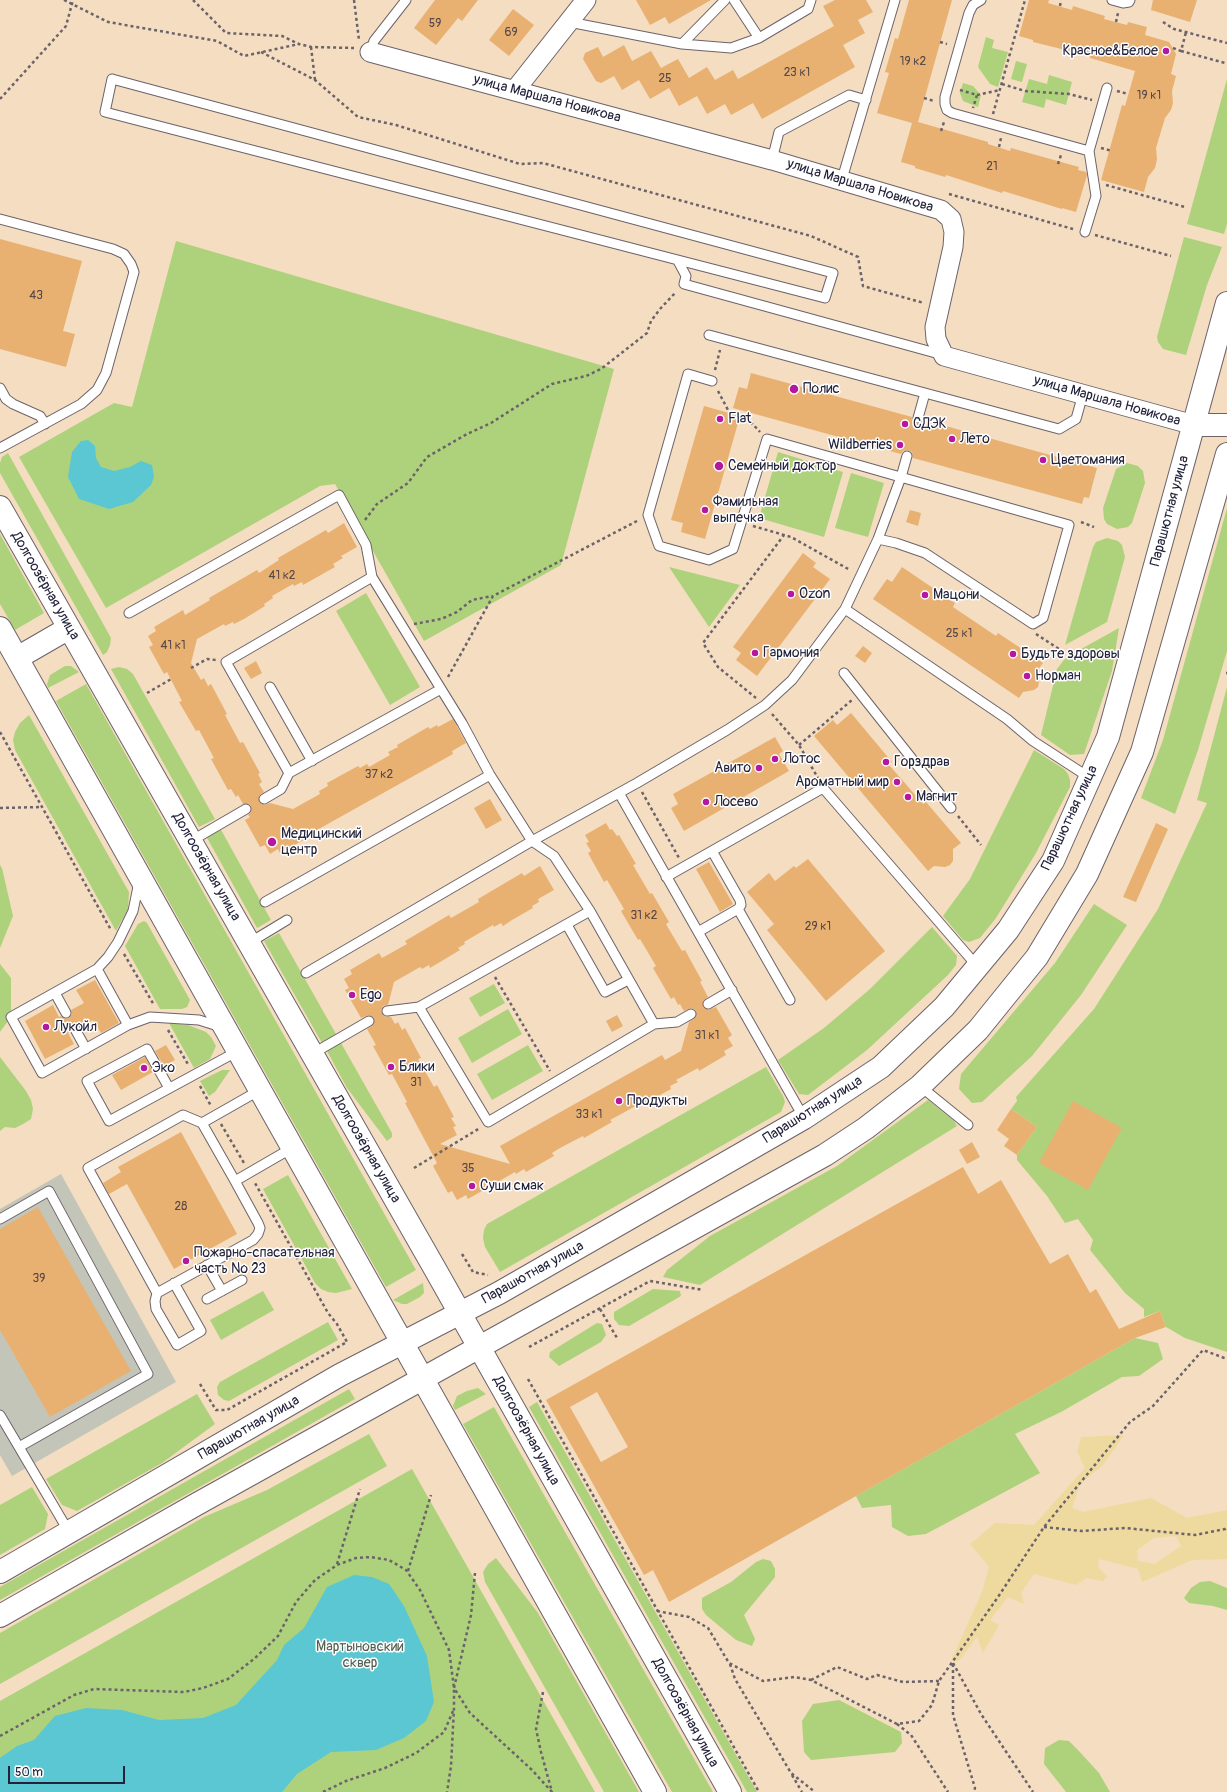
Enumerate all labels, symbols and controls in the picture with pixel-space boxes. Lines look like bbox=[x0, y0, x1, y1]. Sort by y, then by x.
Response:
house number: 59 bbox=[429, 17, 441, 31]
house number: 69 bbox=[504, 26, 518, 40]
place label: Красное&Белое bbox=[1062, 43, 1158, 59]
marker: Красное&Белое bbox=[1161, 46, 1171, 56]
house number: 19 к2 bbox=[900, 55, 926, 69]
house number: 23 к1 bbox=[784, 66, 810, 80]
street label: улица Маршала Новикова bbox=[471, 71, 623, 127]
house number: 25 bbox=[658, 72, 672, 86]
house number: 19 к1 bbox=[1137, 89, 1161, 103]
street label: улица Маршала Новикова bbox=[785, 156, 935, 216]
house number: 21 bbox=[986, 160, 998, 174]
house number: 43 bbox=[29, 289, 43, 303]
street label: улица Маршала Новикова bbox=[1032, 372, 1182, 430]
place label: Полис bbox=[803, 381, 840, 397]
marker: Полис bbox=[788, 383, 800, 395]
place label: Flat bbox=[728, 411, 751, 427]
marker: Flat bbox=[715, 414, 725, 424]
place label: СДЭК bbox=[913, 416, 946, 432]
marker: СДЭК bbox=[900, 419, 910, 429]
place label: Лето bbox=[960, 431, 990, 447]
marker: Лето bbox=[947, 434, 957, 444]
place label: Wildberries bbox=[828, 437, 892, 453]
marker: Wildberries bbox=[895, 440, 905, 450]
place label: Цветомания bbox=[1051, 452, 1125, 468]
street label: Парашютная улица bbox=[1147, 454, 1193, 568]
marker: Цветомания bbox=[1038, 455, 1048, 465]
place label: Семейный доктор bbox=[728, 458, 836, 474]
marker: Семейный доктор bbox=[713, 460, 725, 472]
place label: Фамильная выпечка bbox=[713, 494, 778, 526]
marker: Фамильная выпечка bbox=[700, 505, 710, 515]
street label: Долгоозёрная улица bbox=[7, 529, 83, 643]
house number: 41 к2 bbox=[268, 569, 296, 583]
place label: Ozon bbox=[799, 586, 830, 602]
place label: Мацони bbox=[933, 587, 979, 603]
marker: Ozon bbox=[786, 589, 796, 599]
marker: Мацони bbox=[920, 590, 930, 600]
house number: 25 к1 bbox=[946, 627, 972, 641]
house number: 41 к1 bbox=[160, 639, 186, 653]
place label: Гармония bbox=[763, 645, 819, 661]
place label: Будьте здоровы bbox=[1021, 646, 1120, 662]
marker: Гармония bbox=[750, 648, 760, 658]
marker: Будьте здоровы bbox=[1008, 649, 1018, 659]
place label: Норман bbox=[1035, 668, 1081, 684]
marker: Норман bbox=[1022, 671, 1032, 681]
place label: Лотос bbox=[783, 751, 821, 767]
marker: Лотос bbox=[770, 754, 780, 764]
place label: Горздрав bbox=[894, 754, 950, 770]
marker: Горздрав bbox=[881, 757, 891, 767]
place label: Авито bbox=[714, 760, 751, 776]
marker: Авито bbox=[754, 763, 764, 773]
street label: Парашютная улица bbox=[1038, 763, 1102, 873]
house number: 37 к2 bbox=[365, 768, 393, 782]
place label: Ароматный мир bbox=[795, 774, 889, 790]
marker: Ароматный мир bbox=[892, 777, 902, 787]
place label: Магнит bbox=[916, 789, 958, 805]
marker: Магнит bbox=[903, 792, 913, 802]
place label: Лосево bbox=[714, 794, 758, 810]
marker: Лосево bbox=[701, 797, 711, 807]
street label: Долгоозёрная улица bbox=[168, 810, 244, 924]
place label: Медицинский центр bbox=[281, 826, 362, 858]
marker: Медицинский центр bbox=[266, 836, 278, 848]
house number: 31 к2 bbox=[631, 909, 657, 923]
house number: 29 к1 bbox=[805, 920, 831, 934]
place label: Ego bbox=[360, 987, 382, 1003]
marker: Ego bbox=[347, 990, 357, 1000]
place label: Лукойл bbox=[54, 1019, 97, 1035]
marker: Лукойл bbox=[41, 1022, 51, 1032]
house number: 31 к1 bbox=[695, 1029, 719, 1043]
place label: Блики bbox=[399, 1059, 434, 1075]
place label: Эко bbox=[152, 1060, 175, 1076]
marker: Блики bbox=[386, 1062, 396, 1072]
marker: Эко bbox=[139, 1063, 149, 1073]
street label: Парашютная улица bbox=[760, 1073, 866, 1147]
house number: 31 bbox=[410, 1076, 422, 1090]
street label: Долгоозёрная улица bbox=[328, 1092, 404, 1206]
place label: Продукты bbox=[627, 1093, 687, 1109]
marker: Продукты bbox=[614, 1096, 624, 1106]
house number: 33 к1 bbox=[576, 1108, 602, 1122]
house number: 35 bbox=[461, 1162, 475, 1176]
place label: Суши смак bbox=[480, 1178, 544, 1194]
marker: Суши смак bbox=[467, 1181, 477, 1191]
house number: 28 bbox=[175, 1200, 187, 1214]
street label: Парашютная улица bbox=[479, 1238, 587, 1308]
place label: Пожарно-спасательная часть № 23 bbox=[194, 1245, 335, 1278]
marker: Пожарно-спасательная часть № 23 bbox=[181, 1256, 191, 1266]
house number: 39 bbox=[33, 1272, 45, 1286]
street label: Долгоозёрная улица bbox=[489, 1374, 563, 1488]
street label: Парашютная улица bbox=[196, 1392, 302, 1464]
park label: Мартыновский сквер bbox=[316, 1639, 404, 1672]
street label: Долгоозёрная улица bbox=[648, 1656, 722, 1770]
scale bar bbox=[10, 1758, 127, 1784]
text: 50 m bbox=[15, 1765, 43, 1780]

